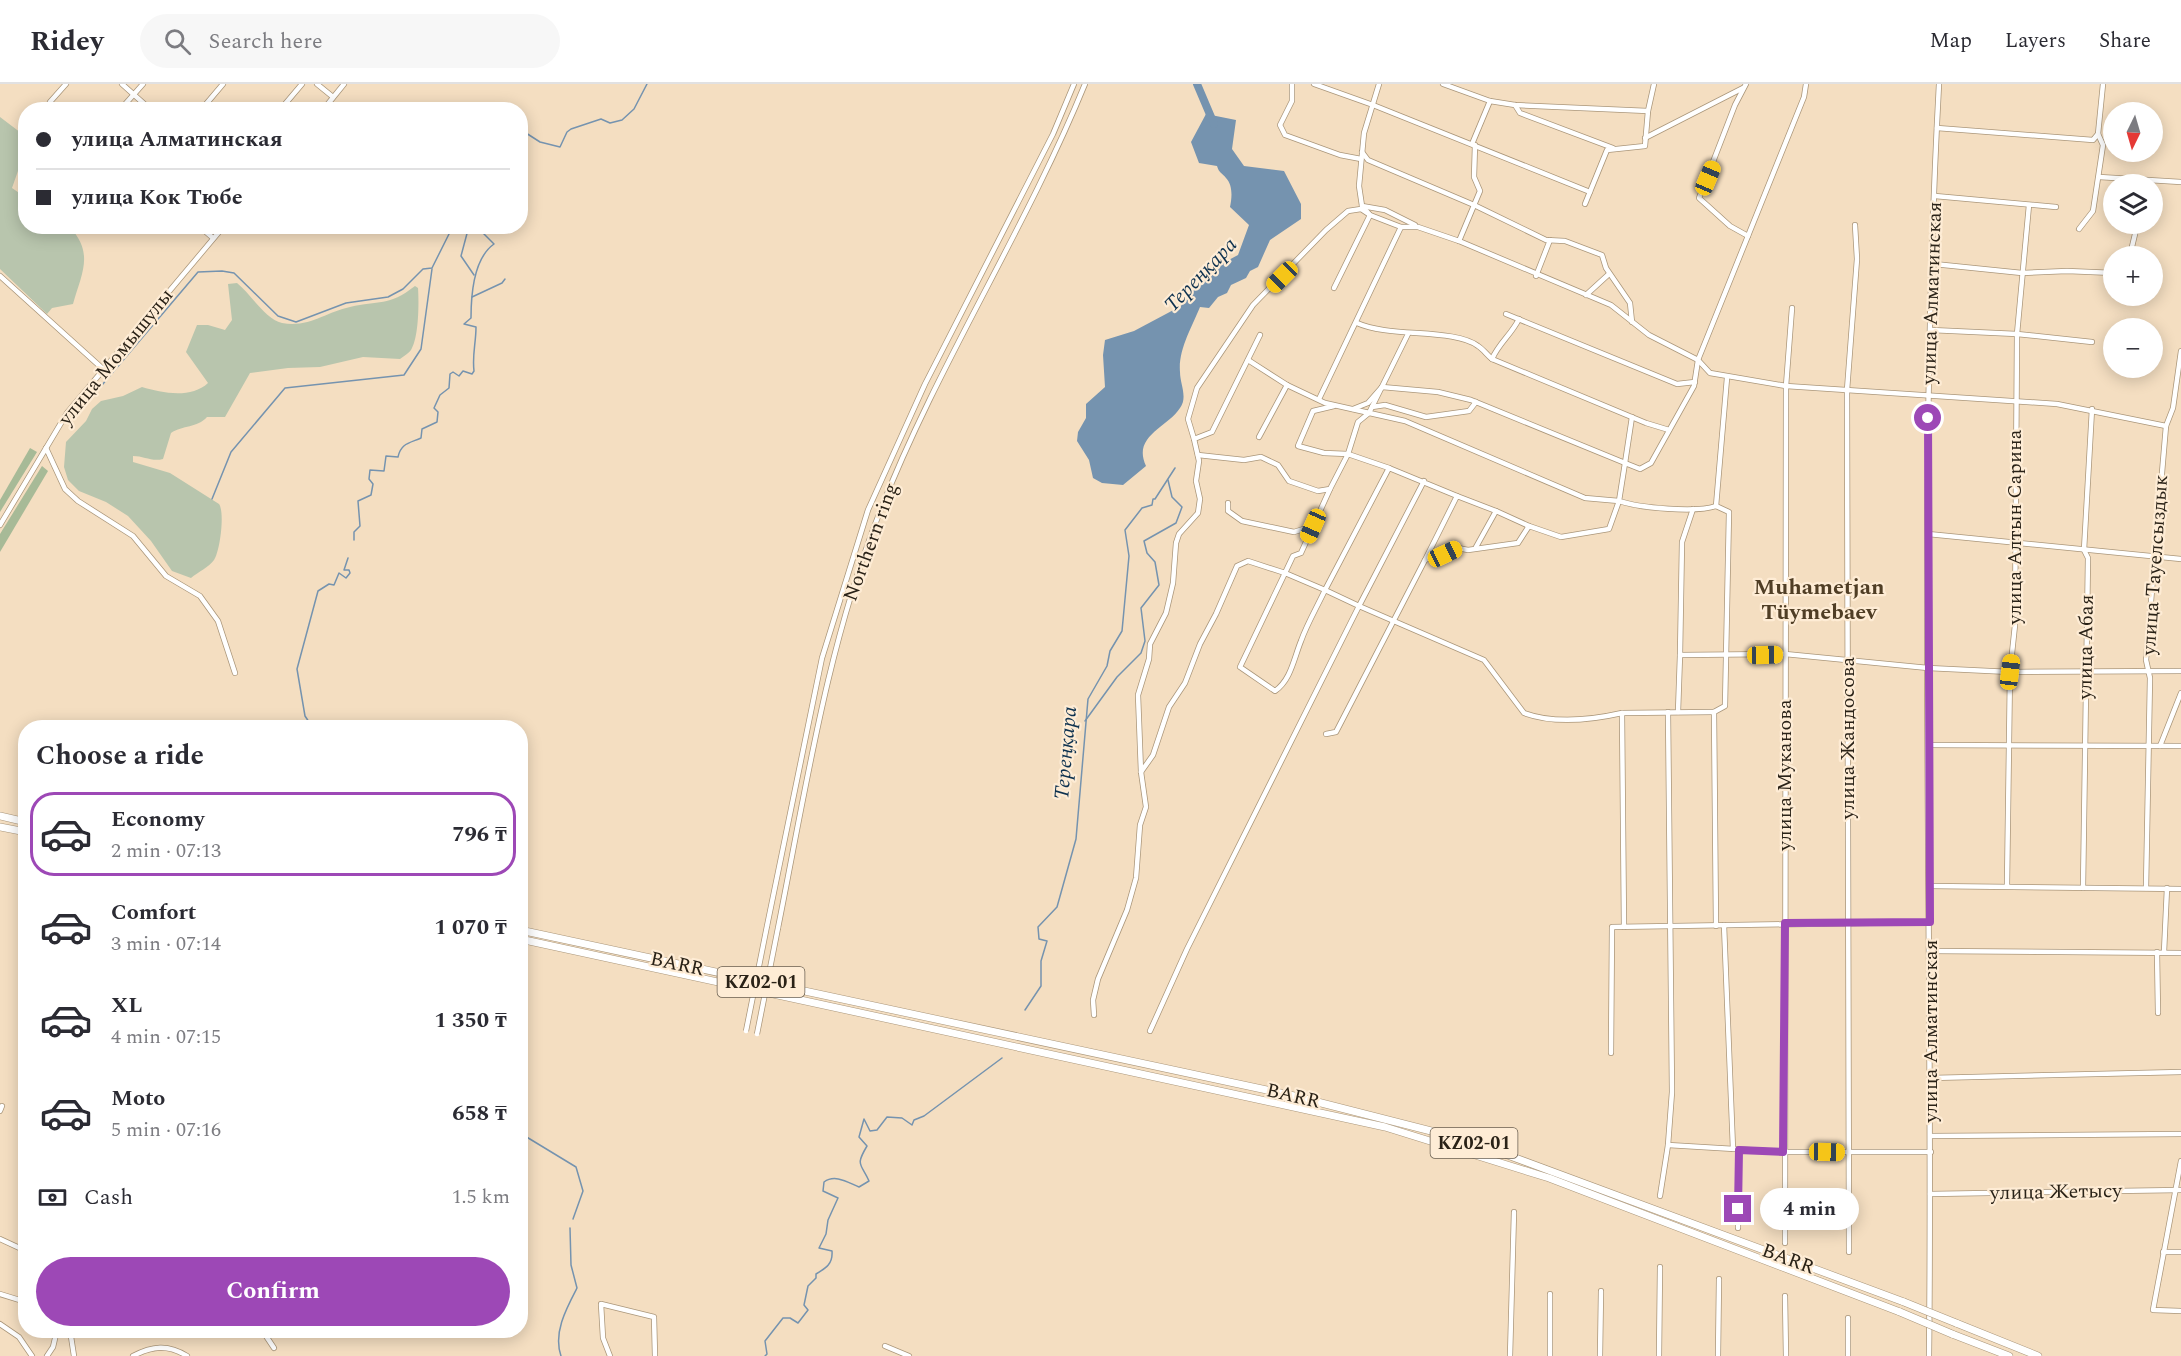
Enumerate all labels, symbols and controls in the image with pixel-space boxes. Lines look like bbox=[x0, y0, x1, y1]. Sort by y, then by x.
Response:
search box bbox=[140, 14, 560, 68]
text: Ridey bbox=[30, 20, 104, 63]
icon: search bbox=[161, 25, 194, 58]
text: Search here bbox=[209, 25, 323, 58]
text: Map bbox=[1930, 25, 1972, 57]
text: Layers bbox=[2005, 25, 2066, 57]
text: Share bbox=[2099, 25, 2151, 57]
north arrow bbox=[2103, 102, 2163, 162]
map controls bbox=[2103, 102, 2163, 378]
text: улица Алматинская bbox=[72, 123, 283, 156]
car bbox=[1693, 158, 1723, 198]
button: layers bbox=[2103, 174, 2163, 234]
text: улица Кок Тюбе bbox=[72, 181, 243, 214]
street label: улица Алматинская bbox=[1914, 201, 1950, 386]
water label: Тереңқара bbox=[1157, 230, 1245, 320]
button: + bbox=[2103, 246, 2163, 306]
car bbox=[1263, 258, 1301, 296]
street label: улица Момышулы bbox=[51, 282, 181, 433]
button: − bbox=[2103, 318, 2163, 378]
route start bbox=[1914, 404, 1941, 431]
street label: улица Алтын Сарина bbox=[2000, 429, 2030, 626]
street label: улица Тауелсыздык bbox=[2134, 474, 2176, 657]
street label: Northern ring bbox=[836, 478, 906, 606]
car bbox=[1297, 506, 1329, 546]
car bbox=[1425, 538, 1465, 570]
district label: Muhametjan Tüymebaev bbox=[1753, 571, 1885, 629]
street label: улица Абая bbox=[2070, 594, 2102, 701]
car bbox=[1747, 646, 1783, 664]
car bbox=[1999, 653, 2021, 691]
street label: улица Жандосова bbox=[1833, 656, 1863, 820]
street label: улица Муканова bbox=[1770, 699, 1800, 852]
water label: Тереңқара bbox=[1046, 705, 1086, 801]
text: Choose a ride bbox=[36, 735, 204, 777]
text: Economy bbox=[111, 803, 204, 836]
icon: car bbox=[39, 807, 93, 861]
text: 796 ₸ bbox=[452, 818, 507, 851]
text: 2 min · 07:13 bbox=[111, 836, 221, 866]
text: Comfort bbox=[111, 896, 196, 929]
icon: car bbox=[39, 900, 93, 954]
text: 1 070 ₸ bbox=[434, 911, 507, 944]
text: 3 min · 07:14 bbox=[111, 929, 221, 959]
street label: улица Алматинская bbox=[1916, 940, 1946, 1123]
street label: BARR bbox=[647, 944, 707, 984]
road number: KZ02-01 bbox=[718, 967, 804, 997]
text: XL bbox=[111, 989, 142, 1022]
icon: car bbox=[39, 993, 93, 1047]
text: 1 350 ₸ bbox=[434, 1004, 507, 1037]
text: 4 min · 07:15 bbox=[111, 1022, 221, 1052]
street label: BARR bbox=[1263, 1075, 1324, 1117]
text: Moto bbox=[111, 1082, 165, 1115]
icon: car bbox=[39, 1086, 93, 1140]
text: 658 ₸ bbox=[452, 1097, 507, 1130]
text: 5 min · 07:16 bbox=[111, 1115, 221, 1145]
road number: KZ02-01 bbox=[1430, 1128, 1518, 1158]
car bbox=[1809, 1143, 1845, 1161]
street label: улица Жетысу bbox=[1989, 1176, 2124, 1208]
icon: cash bbox=[36, 1181, 69, 1214]
text: Cash bbox=[84, 1181, 133, 1214]
text: 1.5 km bbox=[452, 1182, 510, 1212]
callout: 4 min bbox=[1759, 1188, 1858, 1230]
text: 4 min bbox=[1783, 1194, 1836, 1224]
route end bbox=[1724, 1195, 1751, 1222]
street label: BARR bbox=[1757, 1236, 1819, 1283]
button: Confirm bbox=[36, 1257, 510, 1326]

